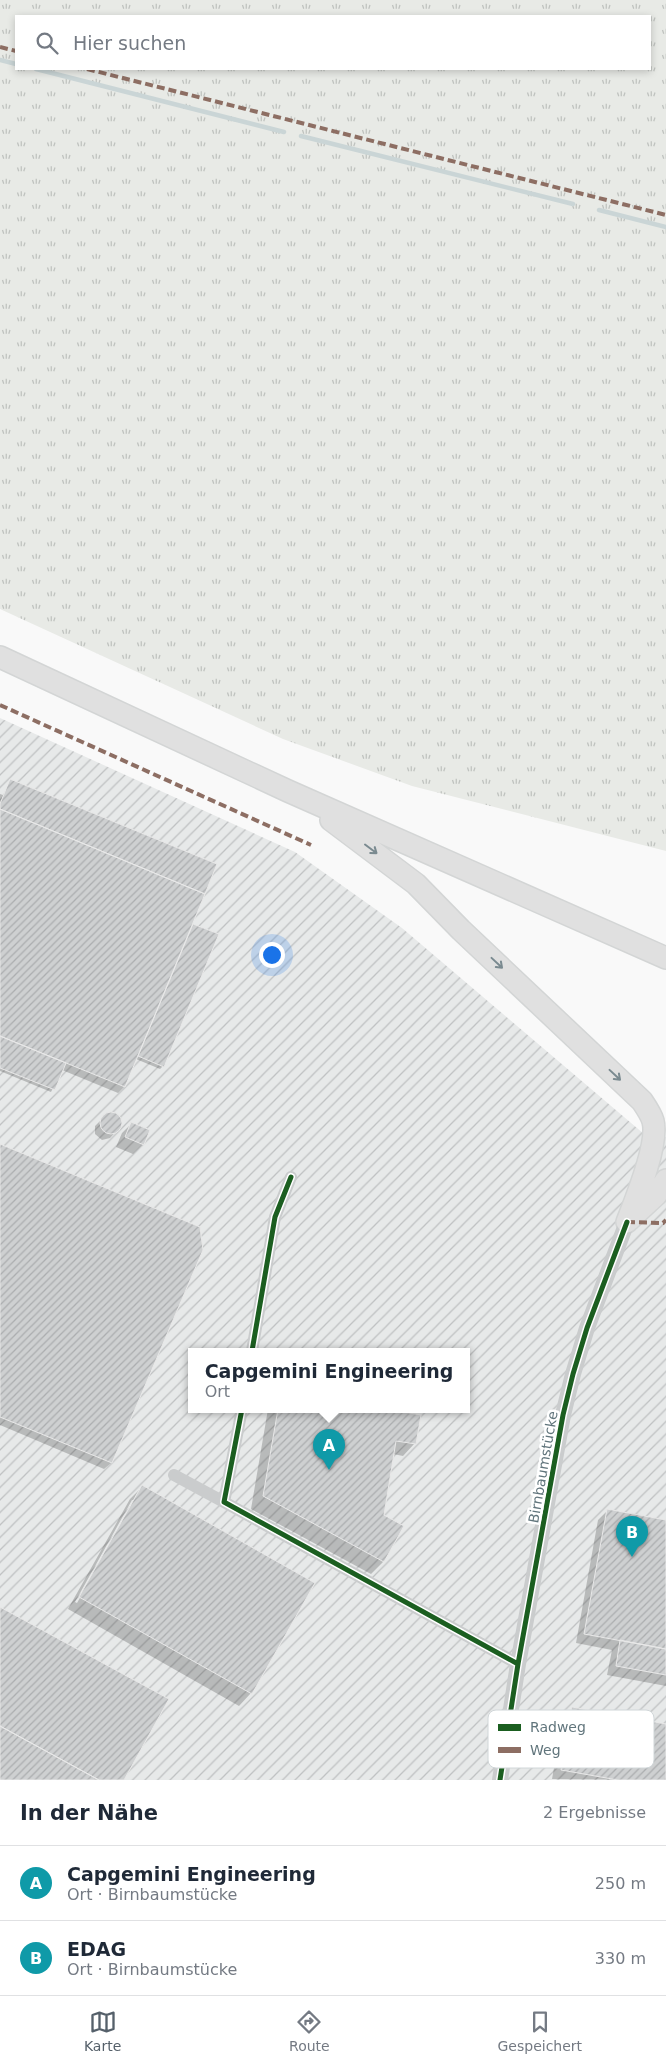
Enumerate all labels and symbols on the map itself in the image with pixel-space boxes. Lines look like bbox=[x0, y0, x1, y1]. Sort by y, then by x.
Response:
one-way arrow bbox=[364, 844, 377, 855]
your location bbox=[259, 942, 285, 968]
one-way arrow bbox=[491, 957, 503, 969]
one-way arrow bbox=[609, 1069, 621, 1081]
street label: Birnbaumstücke bbox=[525, 1410, 561, 1524]
pin: A bbox=[313, 1429, 345, 1470]
pin: B bbox=[616, 1516, 648, 1557]
legend bbox=[488, 1710, 654, 1768]
text: Radweg bbox=[530, 1719, 586, 1735]
text: Weg bbox=[530, 1742, 561, 1758]

